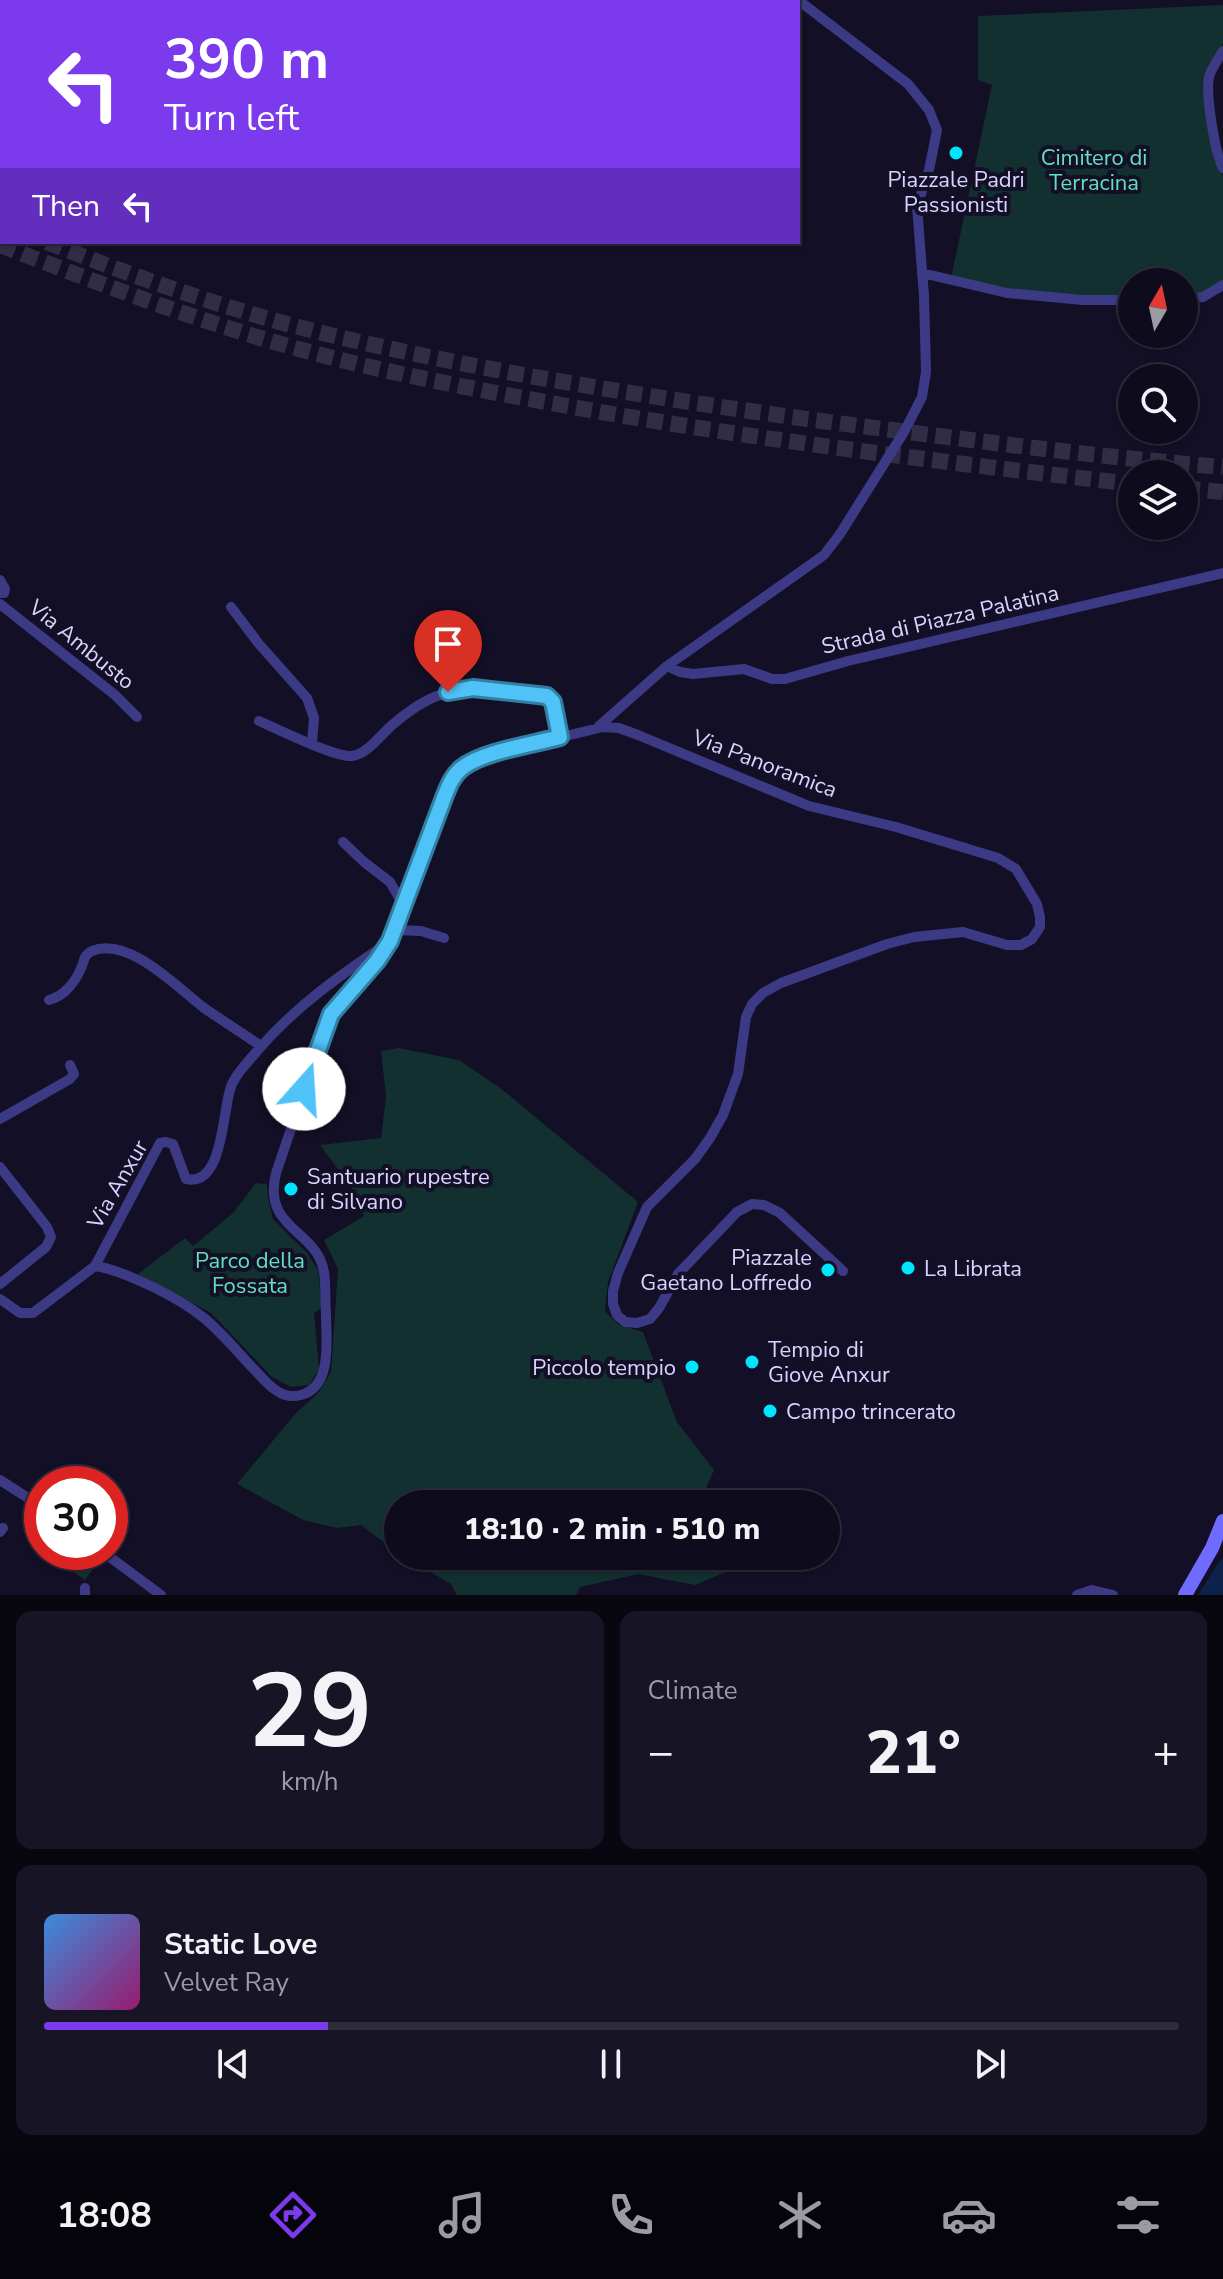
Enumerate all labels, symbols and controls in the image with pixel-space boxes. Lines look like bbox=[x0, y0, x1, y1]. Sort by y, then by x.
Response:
text: 390 m bbox=[164, 21, 329, 98]
icon: left bbox=[32, 32, 136, 136]
text: Turn left bbox=[164, 94, 299, 143]
park label: Cimitero di Terracina bbox=[1041, 143, 1147, 198]
marker: Piazzale Padri Passionisti bbox=[947, 144, 965, 162]
place label: Piazzale Padri Passionisti bbox=[887, 165, 1025, 220]
icon: left bbox=[116, 184, 160, 228]
text: Then bbox=[32, 186, 100, 227]
north arrow bbox=[1118, 268, 1198, 348]
map controls bbox=[1118, 268, 1198, 540]
button: search bbox=[1118, 364, 1198, 444]
button: layers bbox=[1118, 460, 1198, 540]
street label: Strada di Piazza Palatina bbox=[819, 578, 1062, 662]
street label: Via Ambusto bbox=[21, 592, 141, 697]
pin bbox=[414, 610, 482, 692]
icon: arrive bbox=[426, 622, 470, 666]
street label: Via Panoramica bbox=[687, 722, 841, 805]
position arrow bbox=[262, 1047, 346, 1131]
street label: Via Anxur bbox=[80, 1135, 155, 1235]
place label: Santuario rupestre di Silvano bbox=[307, 1162, 490, 1217]
marker: Santuario rupestre di Silvano bbox=[282, 1180, 300, 1198]
place label: Piazzale Gaetano Loffredo bbox=[640, 1243, 812, 1298]
park label: Parco della Fossata bbox=[195, 1246, 305, 1301]
place label: La Librata bbox=[924, 1254, 1022, 1284]
marker: La Librata bbox=[899, 1259, 917, 1277]
marker: Piazzale Gaetano Loffredo bbox=[819, 1261, 837, 1279]
place label: Tempio di Giove Anxur bbox=[768, 1335, 890, 1390]
place label: Piccolo tempio bbox=[532, 1353, 676, 1383]
marker: Tempio di Giove Anxur bbox=[743, 1353, 761, 1371]
marker: Piccolo tempio bbox=[683, 1358, 701, 1376]
place label: Campo trincerato bbox=[786, 1397, 956, 1427]
marker: Campo trincerato bbox=[761, 1402, 779, 1420]
speed limit sign: 30 bbox=[24, 1466, 128, 1570]
text: 18:10 · 2 min · 510 m bbox=[464, 1509, 760, 1550]
text: 29 bbox=[247, 1641, 372, 1783]
text: Climate bbox=[648, 1673, 738, 1708]
text: 21° bbox=[866, 1712, 961, 1794]
text: − bbox=[648, 1723, 674, 1783]
text: + bbox=[1153, 1723, 1179, 1783]
text: km/h bbox=[281, 1764, 338, 1799]
text: Static Love bbox=[164, 1924, 318, 1965]
text: Velvet Ray bbox=[164, 1965, 289, 2000]
icon: previous bbox=[211, 2042, 255, 2086]
icon: pause bbox=[589, 2042, 633, 2086]
icon: next bbox=[968, 2042, 1012, 2086]
icon: directions bbox=[265, 2187, 321, 2243]
icon: music bbox=[434, 2187, 490, 2243]
icon: phone bbox=[603, 2187, 659, 2243]
icon: climate bbox=[772, 2187, 828, 2243]
icon: car bbox=[941, 2187, 997, 2243]
icon: filters bbox=[1110, 2187, 1166, 2243]
text: 18:08 bbox=[57, 2191, 152, 2240]

